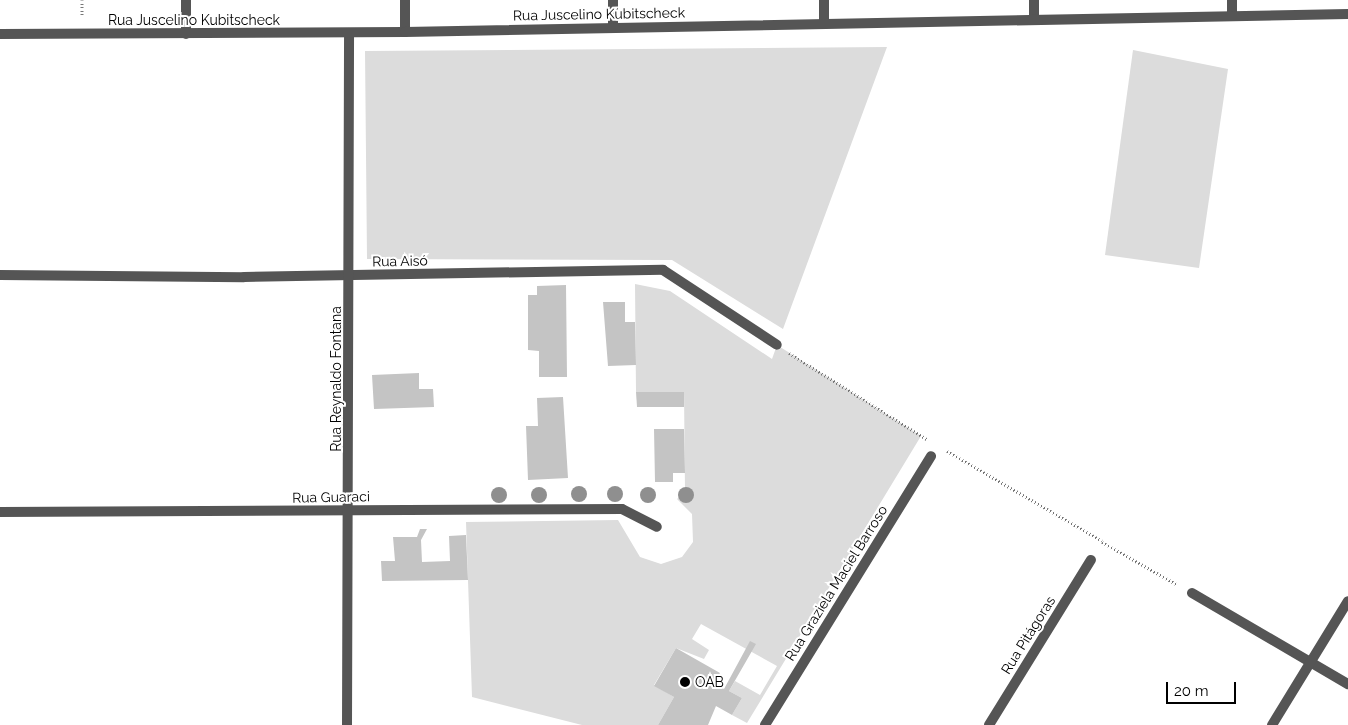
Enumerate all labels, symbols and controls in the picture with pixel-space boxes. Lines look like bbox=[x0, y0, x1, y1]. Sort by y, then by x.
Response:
street label: Rua Juscelino Kubitscheck bbox=[513, 4, 685, 24]
street label: Rua Juscelino Kubitscheck bbox=[108, 12, 280, 28]
street label: Rua Aisó bbox=[372, 252, 428, 270]
street label: Rua Reynaldo Fontana bbox=[328, 306, 344, 452]
street label: Rua Guaraci bbox=[292, 488, 370, 506]
street label: Rua Graziela Maciel Barroso bbox=[781, 502, 891, 664]
street label: Rua Pitágoras bbox=[997, 593, 1059, 677]
scale bar bbox=[1168, 672, 1238, 704]
place label: OAB bbox=[695, 674, 724, 690]
marker: OAB bbox=[679, 676, 691, 688]
text: 20 m bbox=[1174, 682, 1209, 700]

